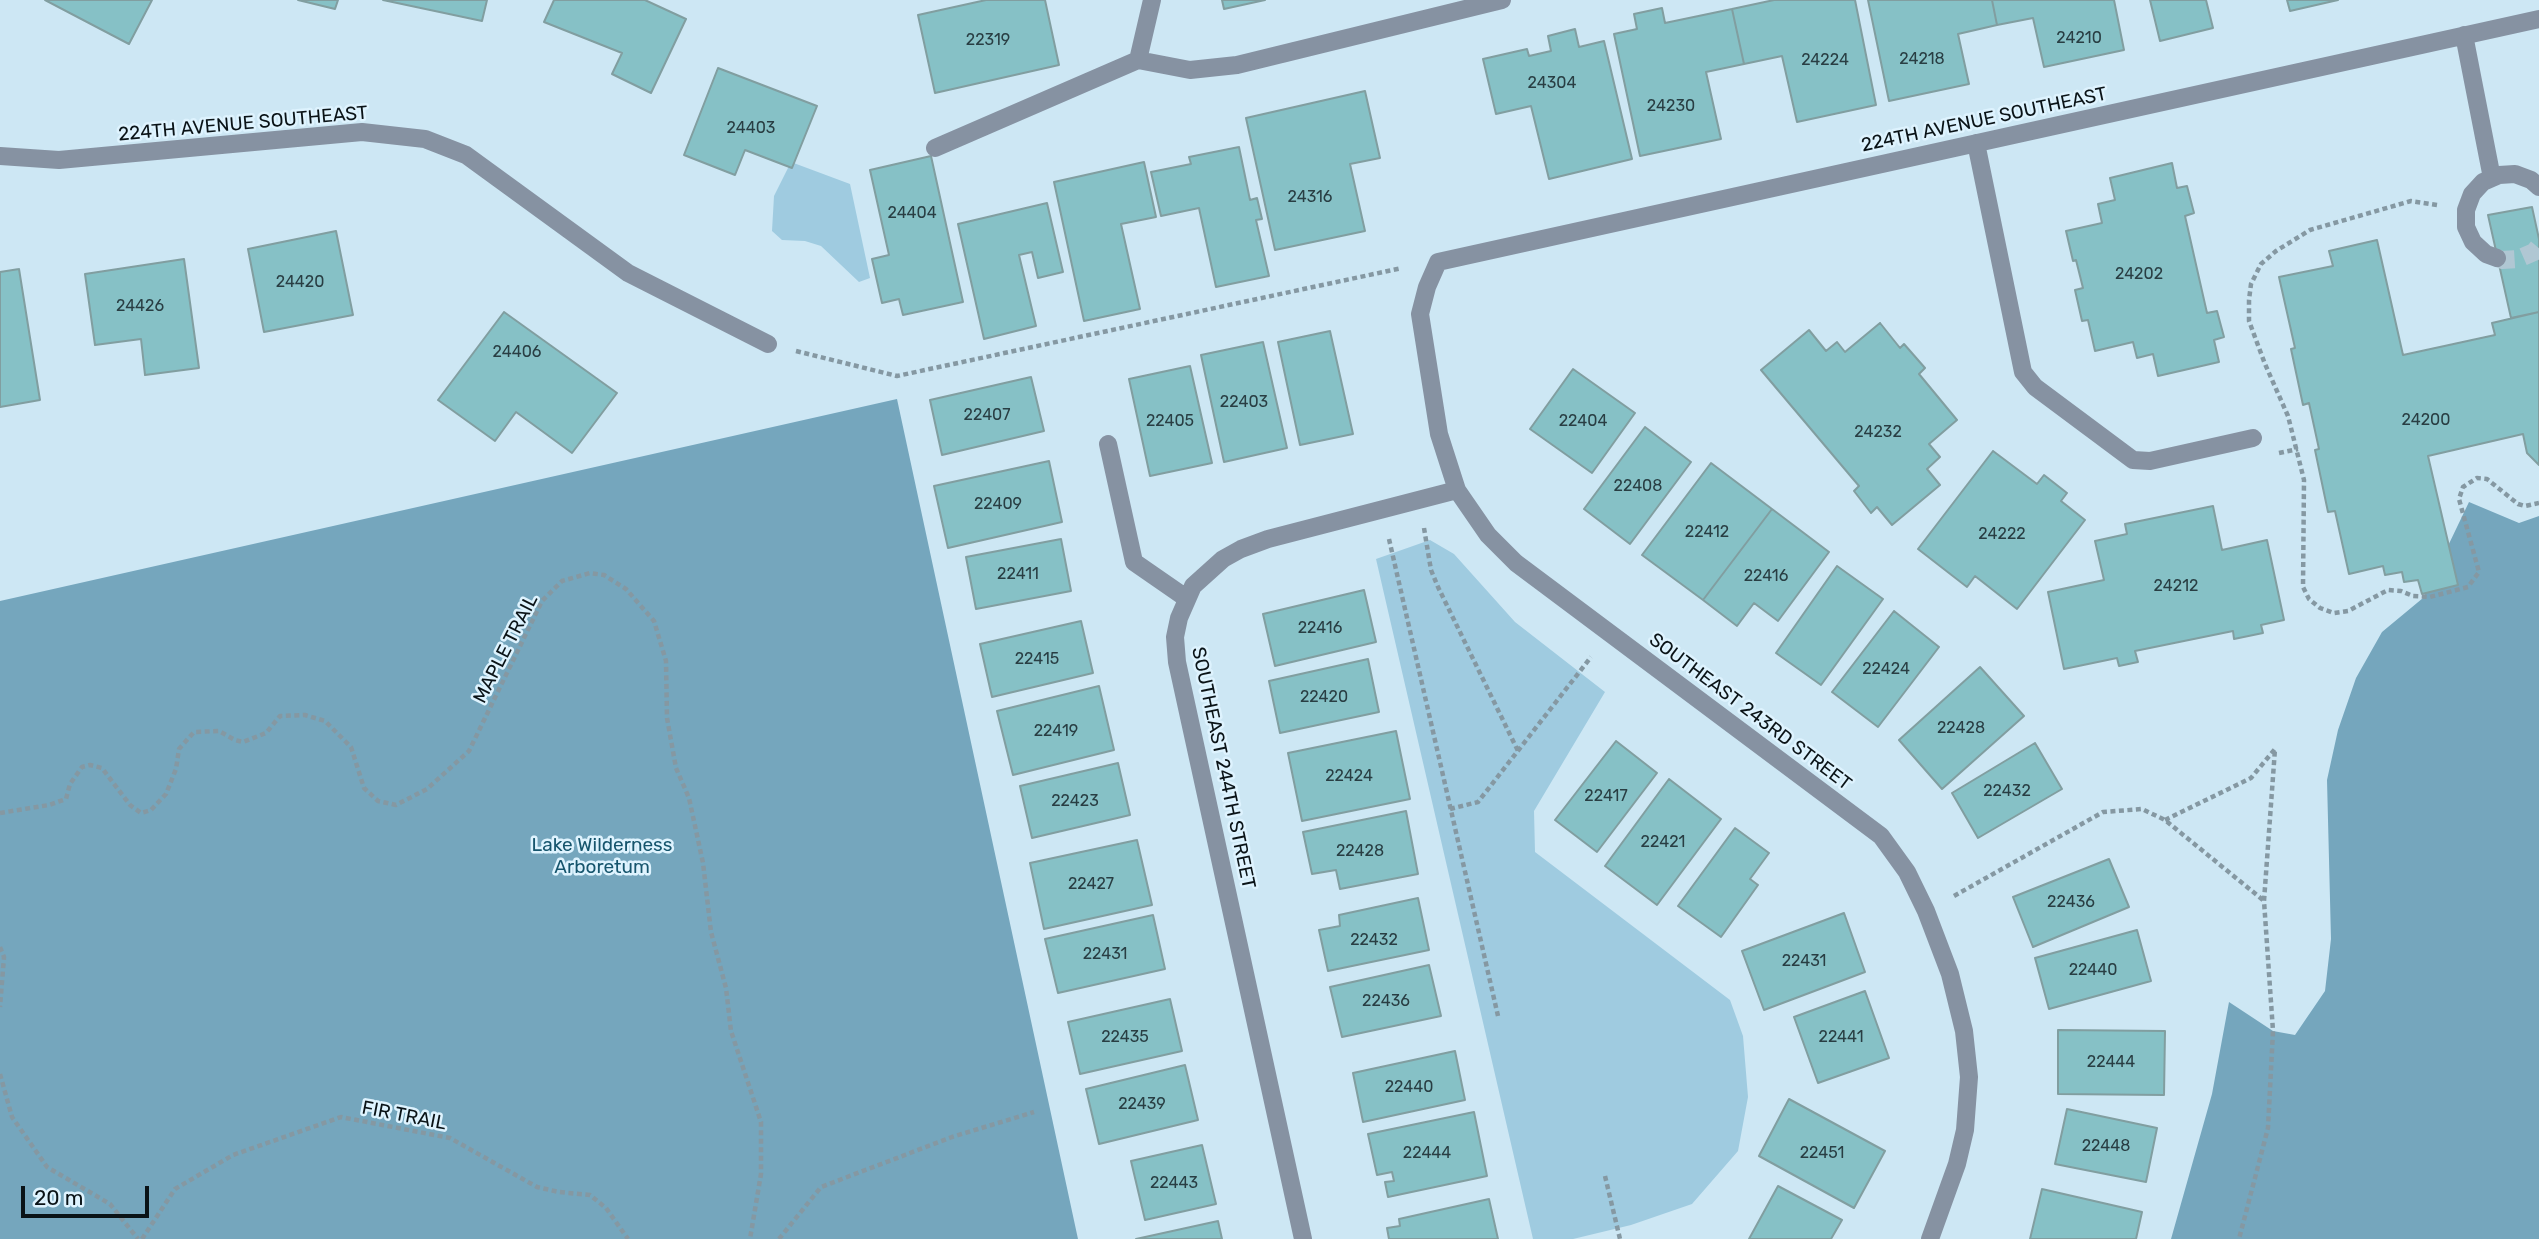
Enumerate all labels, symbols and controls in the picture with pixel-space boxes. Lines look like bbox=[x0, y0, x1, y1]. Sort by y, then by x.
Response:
house number: 24210 bbox=[2056, 28, 2102, 48]
house number: 22319 bbox=[966, 30, 1010, 50]
house number: 24218 bbox=[1899, 49, 1945, 69]
house number: 24224 bbox=[1801, 50, 1849, 70]
house number: 24304 bbox=[1528, 73, 1576, 93]
street label: 224TH AVENUE SOUTHEAST bbox=[1859, 83, 2109, 157]
house number: 24230 bbox=[1647, 96, 1695, 116]
street label: 224TH AVENUE SOUTHEAST bbox=[117, 102, 369, 146]
house number: 24403 bbox=[727, 118, 775, 138]
house number: 24316 bbox=[1288, 187, 1332, 207]
house number: 24404 bbox=[887, 203, 937, 223]
house number: 24202 bbox=[2115, 264, 2163, 284]
house number: 24420 bbox=[276, 272, 324, 292]
house number: 24426 bbox=[116, 296, 164, 316]
house number: 24406 bbox=[493, 342, 541, 362]
house number: 22403 bbox=[1220, 392, 1268, 412]
house number: 22407 bbox=[964, 405, 1010, 425]
house number: 24200 bbox=[2402, 410, 2450, 430]
house number: 22405 bbox=[1146, 411, 1194, 431]
house number: 22404 bbox=[1559, 411, 1607, 431]
house number: 24232 bbox=[1854, 422, 1902, 442]
house number: 22408 bbox=[1614, 476, 1662, 496]
house number: 22409 bbox=[974, 494, 1022, 514]
house number: 22412 bbox=[1685, 522, 1729, 542]
house number: 24222 bbox=[1978, 524, 2026, 544]
house number: 22411 bbox=[997, 564, 1039, 584]
house number: 22416 bbox=[1744, 566, 1788, 586]
house number: 24212 bbox=[2154, 576, 2198, 596]
street label: MAPLE TRAIL bbox=[469, 591, 543, 707]
house number: 22416 bbox=[1298, 618, 1342, 638]
street label: SOUTHEAST 243RD STREET bbox=[1644, 628, 1856, 796]
street label: SOUTHEAST 244TH STREET bbox=[1186, 645, 1260, 891]
house number: 22415 bbox=[1015, 649, 1059, 669]
house number: 22424 bbox=[1862, 659, 1910, 679]
house number: 22420 bbox=[1300, 687, 1348, 707]
house number: 22428 bbox=[1937, 718, 1985, 738]
house number: 22419 bbox=[1034, 721, 1078, 741]
house number: 22424 bbox=[1325, 766, 1373, 786]
house number: 22432 bbox=[1983, 781, 2031, 801]
house number: 22417 bbox=[1584, 786, 1628, 806]
house number: 22423 bbox=[1051, 791, 1099, 811]
house number: 22421 bbox=[1641, 832, 1685, 852]
park label: Lake Wilderness Arboretum bbox=[532, 835, 672, 879]
house number: 22428 bbox=[1336, 841, 1384, 861]
house number: 22427 bbox=[1068, 874, 1114, 894]
house number: 22436 bbox=[2047, 892, 2095, 912]
house number: 22432 bbox=[1350, 930, 1398, 950]
house number: 22431 bbox=[1083, 944, 1127, 964]
house number: 22431 bbox=[1782, 951, 1826, 971]
house number: 22440 bbox=[2069, 960, 2117, 980]
house number: 22436 bbox=[1362, 991, 1410, 1011]
house number: 22435 bbox=[1101, 1027, 1149, 1047]
house number: 22441 bbox=[1818, 1027, 1864, 1047]
house number: 22444 bbox=[2087, 1052, 2135, 1072]
house number: 22440 bbox=[1385, 1077, 1433, 1097]
house number: 22439 bbox=[1118, 1094, 1166, 1114]
street label: FIR TRAIL bbox=[360, 1097, 448, 1135]
house number: 22448 bbox=[2082, 1136, 2130, 1156]
house number: 22444 bbox=[1403, 1143, 1451, 1163]
house number: 22451 bbox=[1800, 1143, 1844, 1163]
scale bar bbox=[24, 1172, 152, 1216]
house number: 22443 bbox=[1150, 1173, 1198, 1193]
text: 20 m bbox=[34, 1185, 83, 1210]

